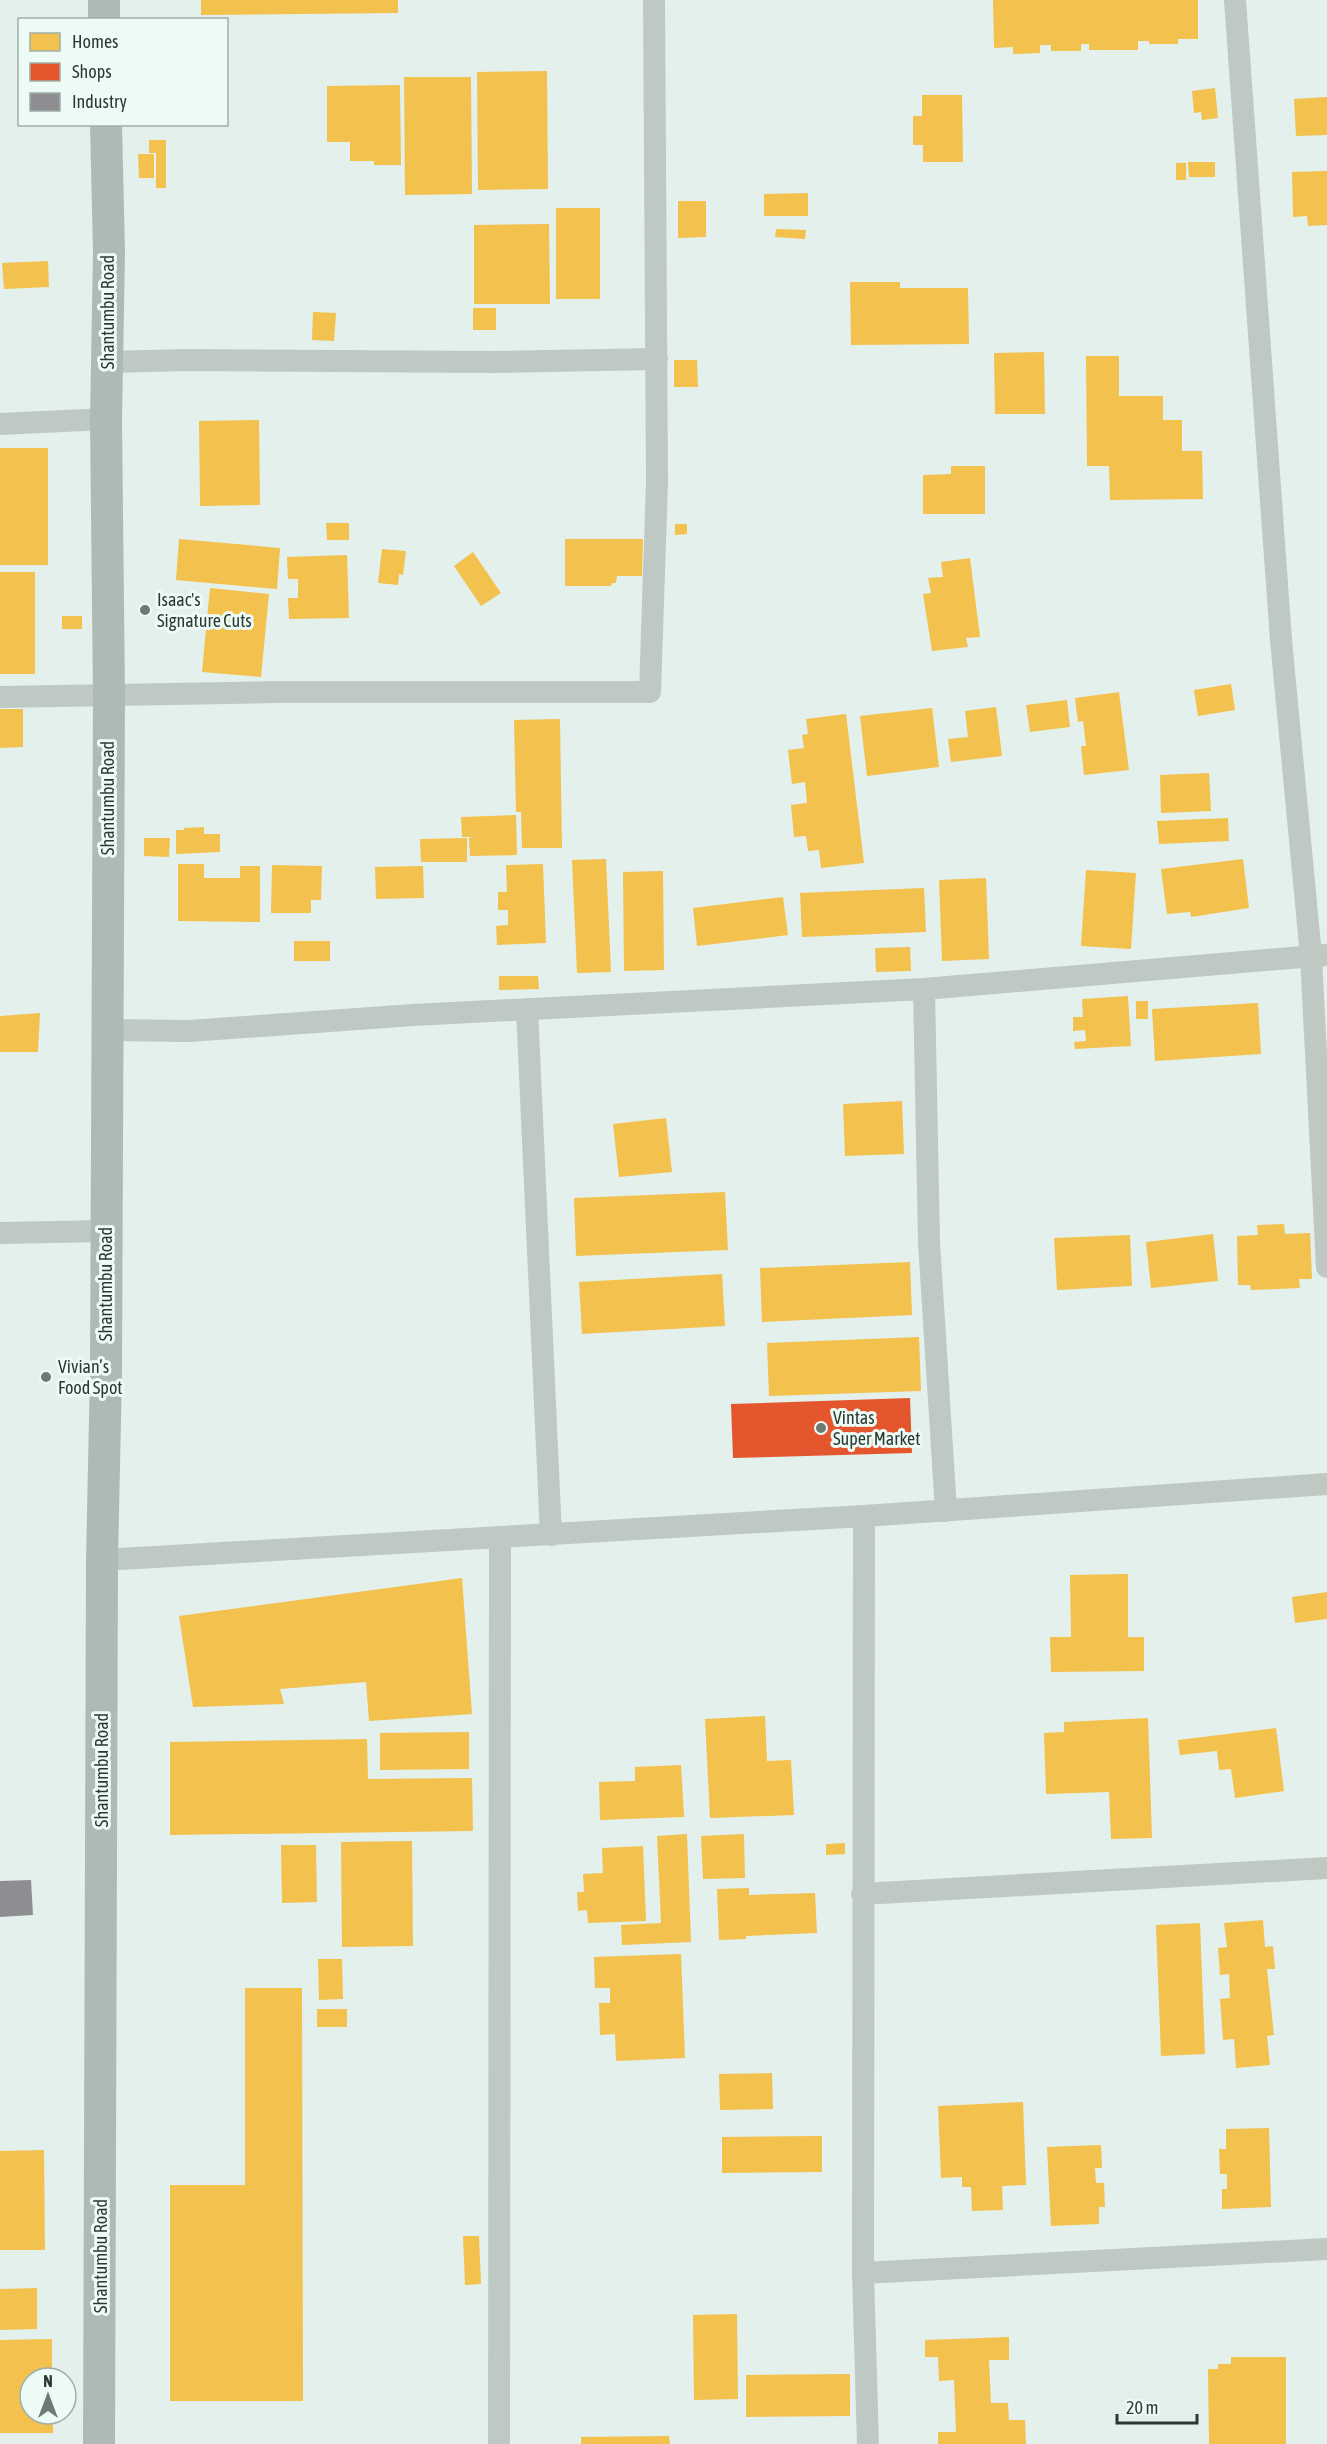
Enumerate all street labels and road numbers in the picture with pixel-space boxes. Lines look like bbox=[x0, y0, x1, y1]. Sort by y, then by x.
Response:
street label: Shantumbu Road bbox=[97, 255, 118, 369]
street label: Shantumbu Road bbox=[97, 741, 118, 855]
street label: Shantumbu Road bbox=[95, 1227, 116, 1341]
street label: Shantumbu Road bbox=[91, 1713, 112, 1827]
street label: Shantumbu Road bbox=[90, 2199, 111, 2313]

